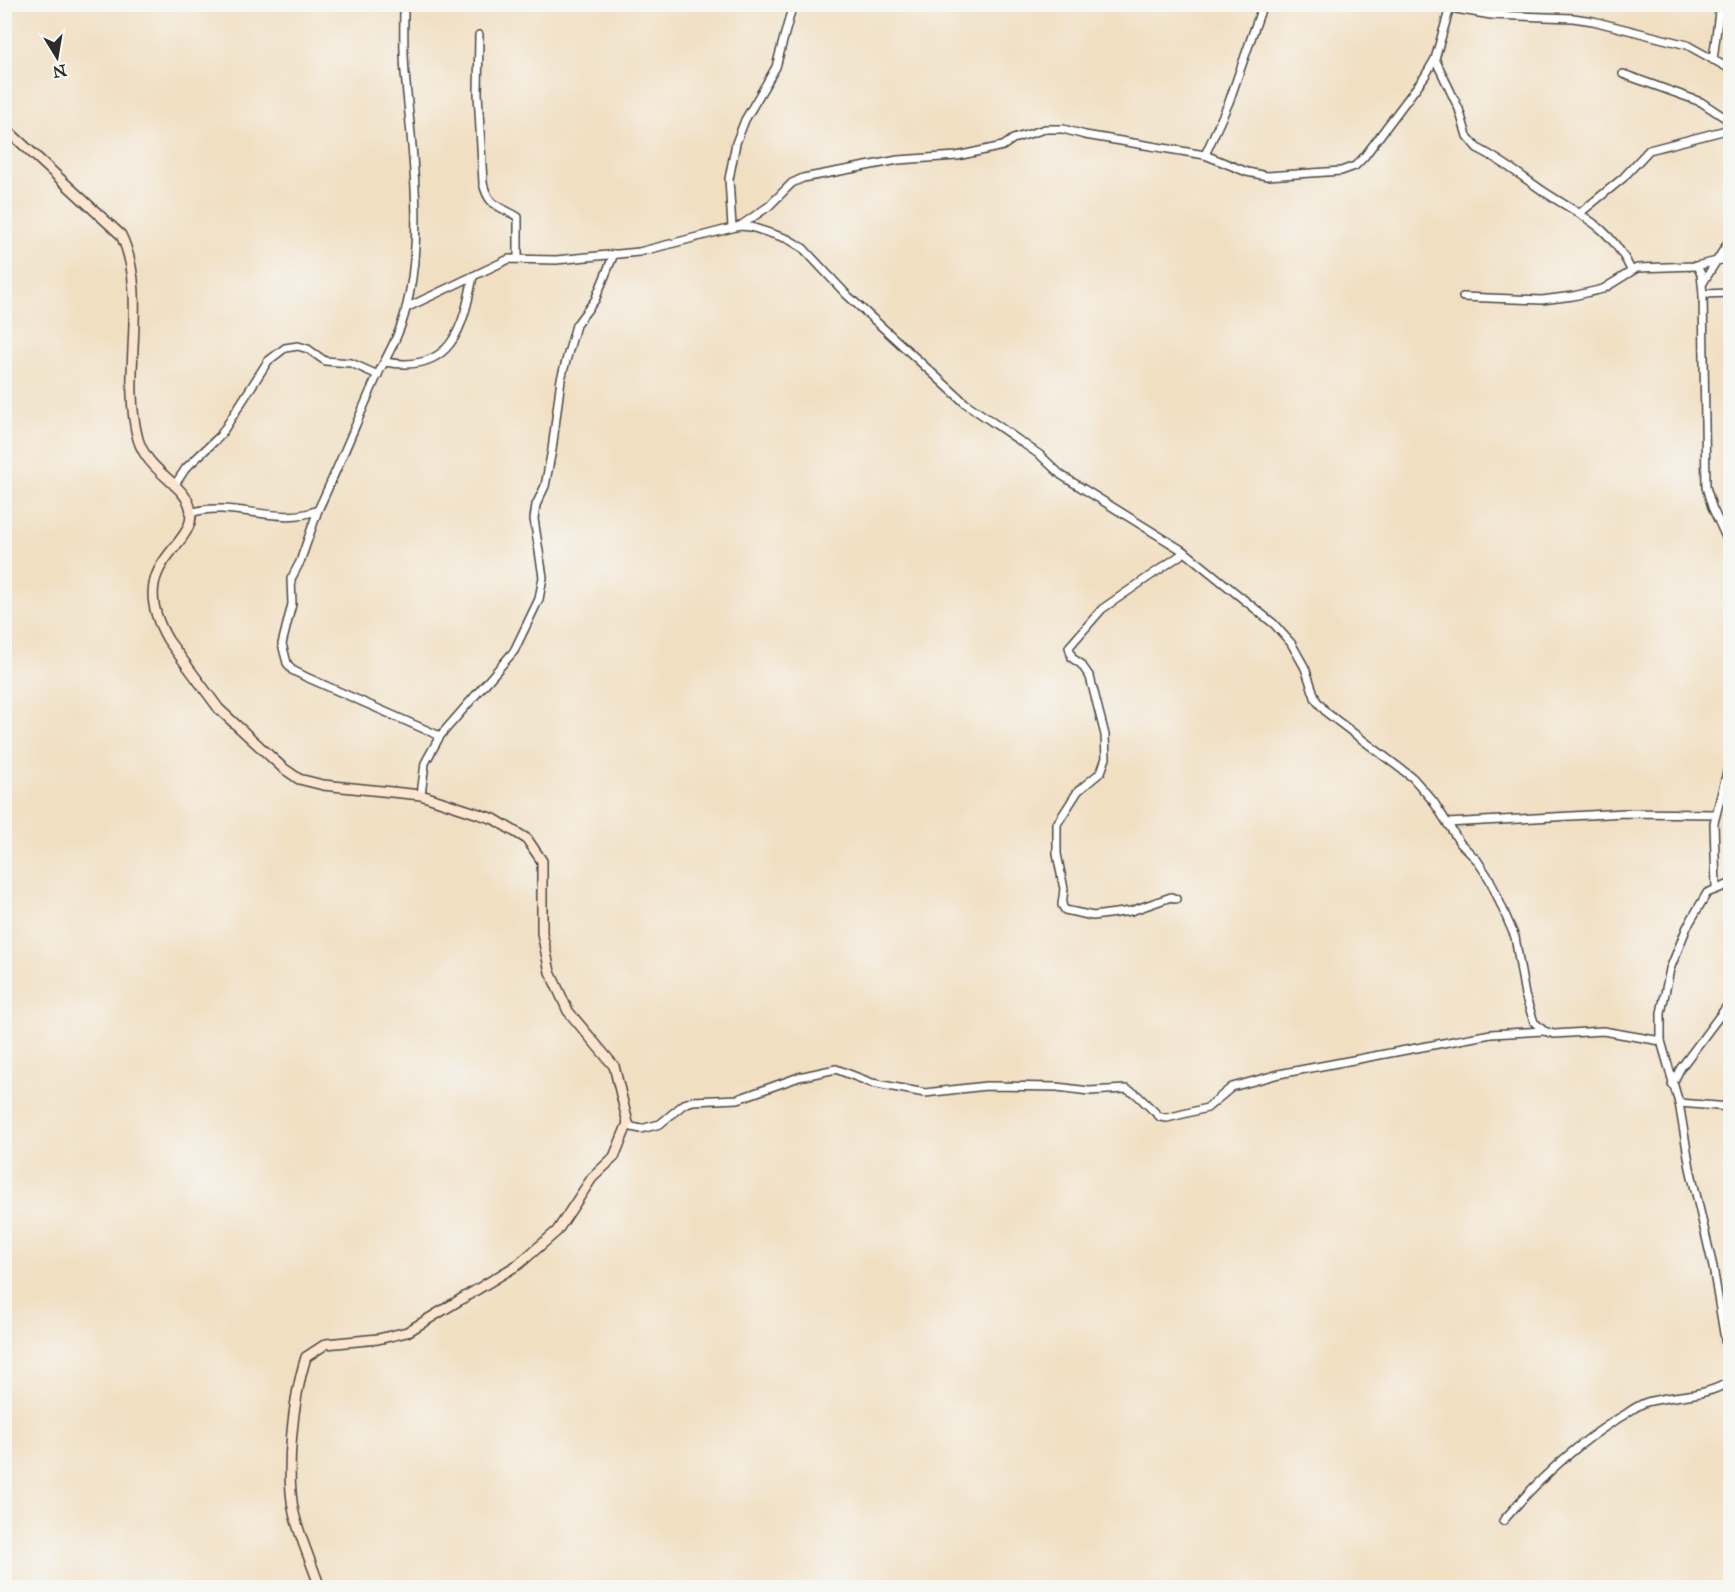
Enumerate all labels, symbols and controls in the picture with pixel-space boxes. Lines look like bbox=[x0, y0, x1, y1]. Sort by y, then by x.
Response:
north arrow bbox=[27, 27, 87, 87]
text: N bbox=[51, 61, 68, 82]

